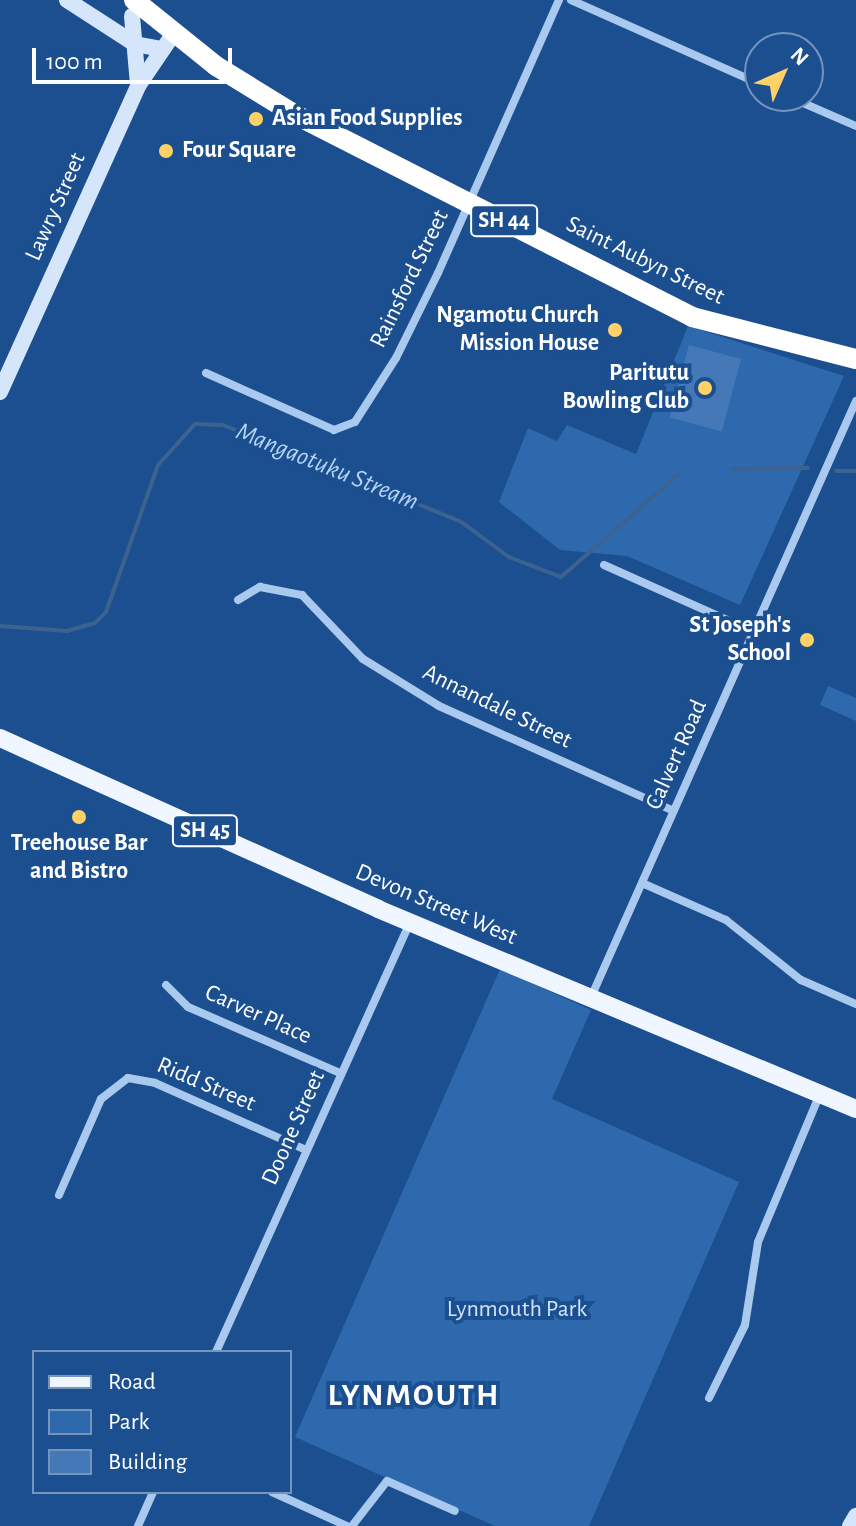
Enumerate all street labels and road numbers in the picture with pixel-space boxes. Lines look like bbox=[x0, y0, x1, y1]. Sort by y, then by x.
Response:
street label: Lawry Street bbox=[19, 148, 93, 266]
road number: SH 44 bbox=[470, 203, 538, 239]
street label: Rainsford Street bbox=[364, 205, 456, 353]
street label: Saint Aubyn Street bbox=[561, 210, 729, 312]
street label: Annandale Street bbox=[418, 658, 576, 756]
street label: Calvert Road bbox=[640, 695, 714, 815]
road number: SH 45 bbox=[171, 813, 239, 849]
street label: Devon Street West bbox=[351, 858, 521, 952]
street label: Carver Place bbox=[200, 979, 316, 1051]
street label: Ridd Street bbox=[152, 1051, 260, 1119]
street label: Doone Street bbox=[256, 1066, 332, 1190]

